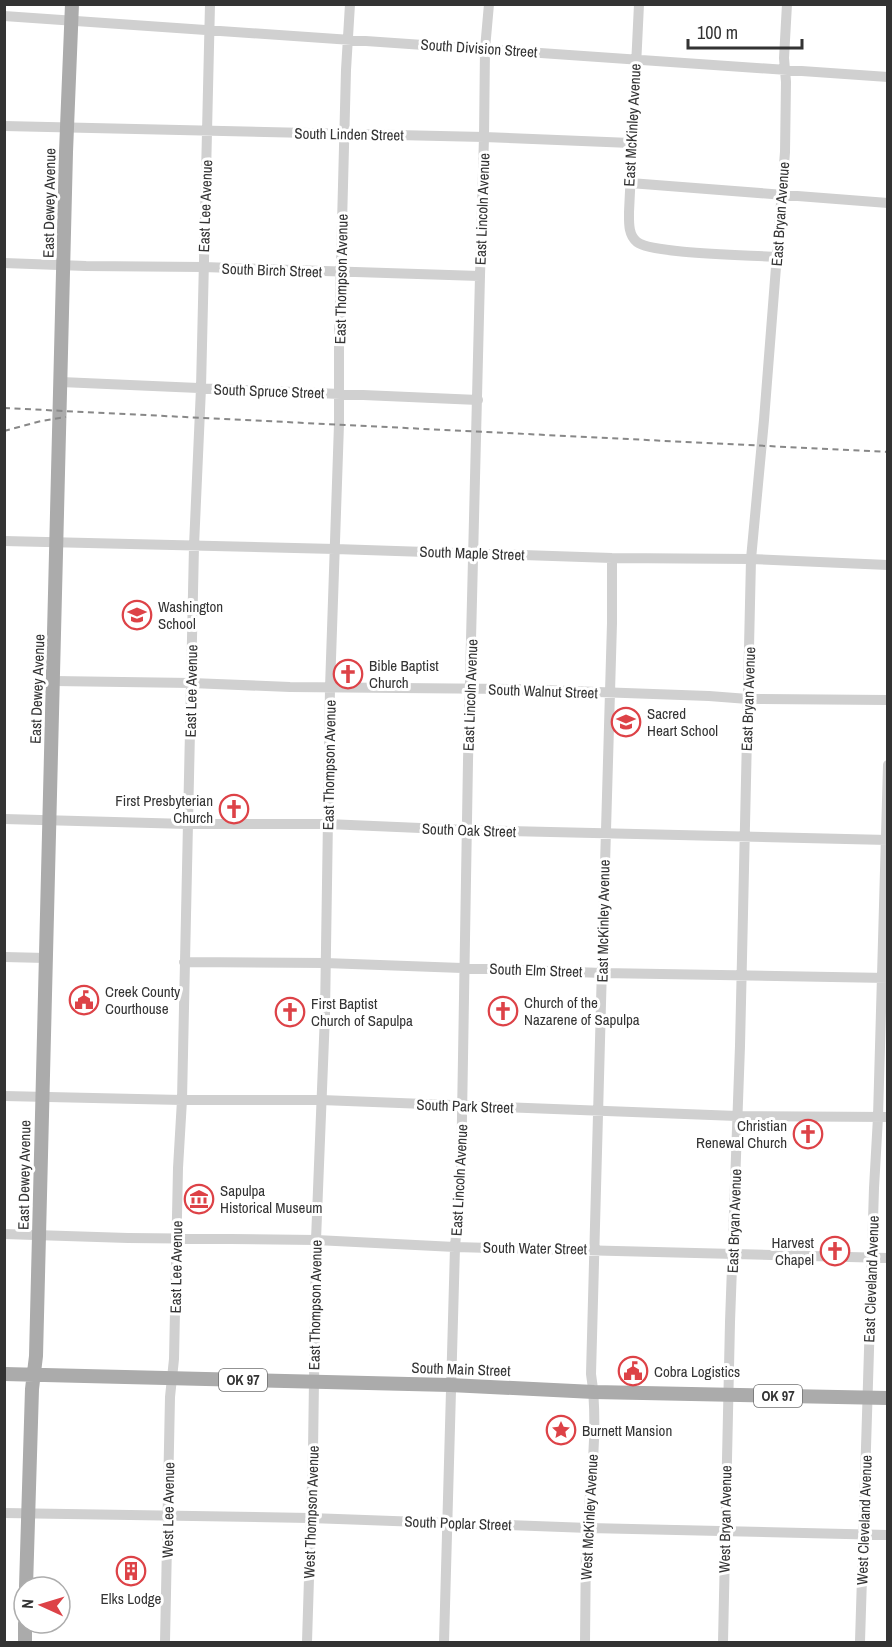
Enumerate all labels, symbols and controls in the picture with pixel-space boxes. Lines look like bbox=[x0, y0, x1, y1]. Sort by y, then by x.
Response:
scale bar bbox=[688, 12, 802, 50]
text: 100 m bbox=[697, 20, 738, 45]
street label: South Division Street bbox=[420, 33, 539, 63]
street label: East McKinley Avenue bbox=[618, 63, 646, 187]
street label: South Linden Street bbox=[294, 123, 404, 145]
street label: East Dewey Avenue bbox=[38, 148, 60, 258]
street label: East Lincoln Avenue bbox=[470, 153, 494, 265]
street label: East Lee Avenue bbox=[193, 159, 217, 253]
street label: East Bryan Avenue bbox=[766, 161, 794, 267]
street label: East Thompson Avenue bbox=[329, 214, 353, 344]
street label: South Birch Street bbox=[221, 258, 323, 282]
street label: South Spruce Street bbox=[213, 379, 325, 403]
street label: South Maple Street bbox=[419, 541, 526, 565]
place label: Washington School bbox=[158, 596, 223, 634]
school or university icon: Washington School bbox=[121, 599, 153, 631]
street label: East Dewey Avenue bbox=[25, 634, 49, 744]
street label: East Lincoln Avenue bbox=[458, 639, 482, 751]
street label: East Lee Avenue bbox=[180, 644, 202, 738]
street label: East Bryan Avenue bbox=[736, 646, 760, 752]
place label: Bible Baptist Church bbox=[369, 655, 439, 693]
church icon: Bible Baptist Church bbox=[332, 658, 364, 690]
street label: South Walnut Street bbox=[488, 679, 599, 703]
street label: East Thompson Avenue bbox=[317, 700, 341, 830]
place label: Sacred Heart School bbox=[647, 703, 718, 741]
school or university icon: Sacred Heart School bbox=[610, 706, 642, 738]
place label: First Presbyterian Church bbox=[115, 790, 213, 828]
church icon: First Presbyterian Church bbox=[218, 793, 250, 825]
street label: South Oak Street bbox=[421, 818, 517, 842]
street label: East McKinley Avenue bbox=[591, 859, 615, 983]
street label: South Elm Street bbox=[489, 958, 583, 982]
place label: Creek County Courthouse bbox=[105, 981, 181, 1019]
public building icon: Creek County Courthouse bbox=[68, 984, 100, 1016]
place label: Church of the Nazarene of Sapulpa bbox=[524, 992, 640, 1030]
place label: First Baptist Church of Sapulpa bbox=[311, 993, 413, 1031]
church icon: Church of the Nazarene of Sapulpa bbox=[487, 995, 519, 1027]
church icon: First Baptist Church of Sapulpa bbox=[274, 996, 306, 1028]
street label: South Park Street bbox=[416, 1094, 514, 1118]
place label: Christian Renewal Church bbox=[696, 1115, 787, 1153]
church icon: Christian Renewal Church bbox=[792, 1118, 824, 1150]
street label: East Dewey Avenue bbox=[13, 1120, 35, 1230]
street label: East Lincoln Avenue bbox=[446, 1123, 472, 1236]
street label: East Bryan Avenue bbox=[722, 1168, 746, 1274]
place label: Sapulpa Historical Museum bbox=[220, 1180, 323, 1218]
museum icon: Sapulpa Historical Museum bbox=[183, 1183, 215, 1215]
street label: East Cleveland Avenue bbox=[858, 1215, 884, 1343]
street label: East Lee Avenue bbox=[165, 1220, 187, 1314]
place label: Harvest Chapel bbox=[772, 1232, 815, 1270]
church icon: Harvest Chapel bbox=[819, 1235, 851, 1267]
street label: South Water Street bbox=[483, 1237, 588, 1259]
street label: East Thompson Avenue bbox=[303, 1240, 327, 1370]
public building icon: Cobra Logistics bbox=[617, 1355, 649, 1387]
street label: South Main Street bbox=[411, 1357, 511, 1381]
place label: Cobra Logistics bbox=[654, 1361, 740, 1382]
road number: OK 97 bbox=[219, 1369, 267, 1391]
road number: OK 97 bbox=[754, 1385, 802, 1407]
place icon: Burnett Mansion bbox=[545, 1414, 577, 1446]
place label: Burnett Mansion bbox=[582, 1420, 672, 1441]
street label: West Thompson Avenue bbox=[298, 1445, 324, 1579]
street label: West McKinley Avenue bbox=[575, 1453, 603, 1580]
street label: West Cleveland Avenue bbox=[851, 1454, 877, 1585]
street label: West Lee Avenue bbox=[157, 1462, 179, 1558]
street label: West Bryan Avenue bbox=[714, 1465, 736, 1573]
street label: South Poplar Street bbox=[404, 1511, 513, 1535]
building icon: Elks Lodge bbox=[115, 1555, 147, 1587]
north arrow bbox=[12, 1575, 72, 1635]
place label: Elks Lodge bbox=[101, 1588, 162, 1609]
text: N bbox=[16, 1598, 38, 1609]

